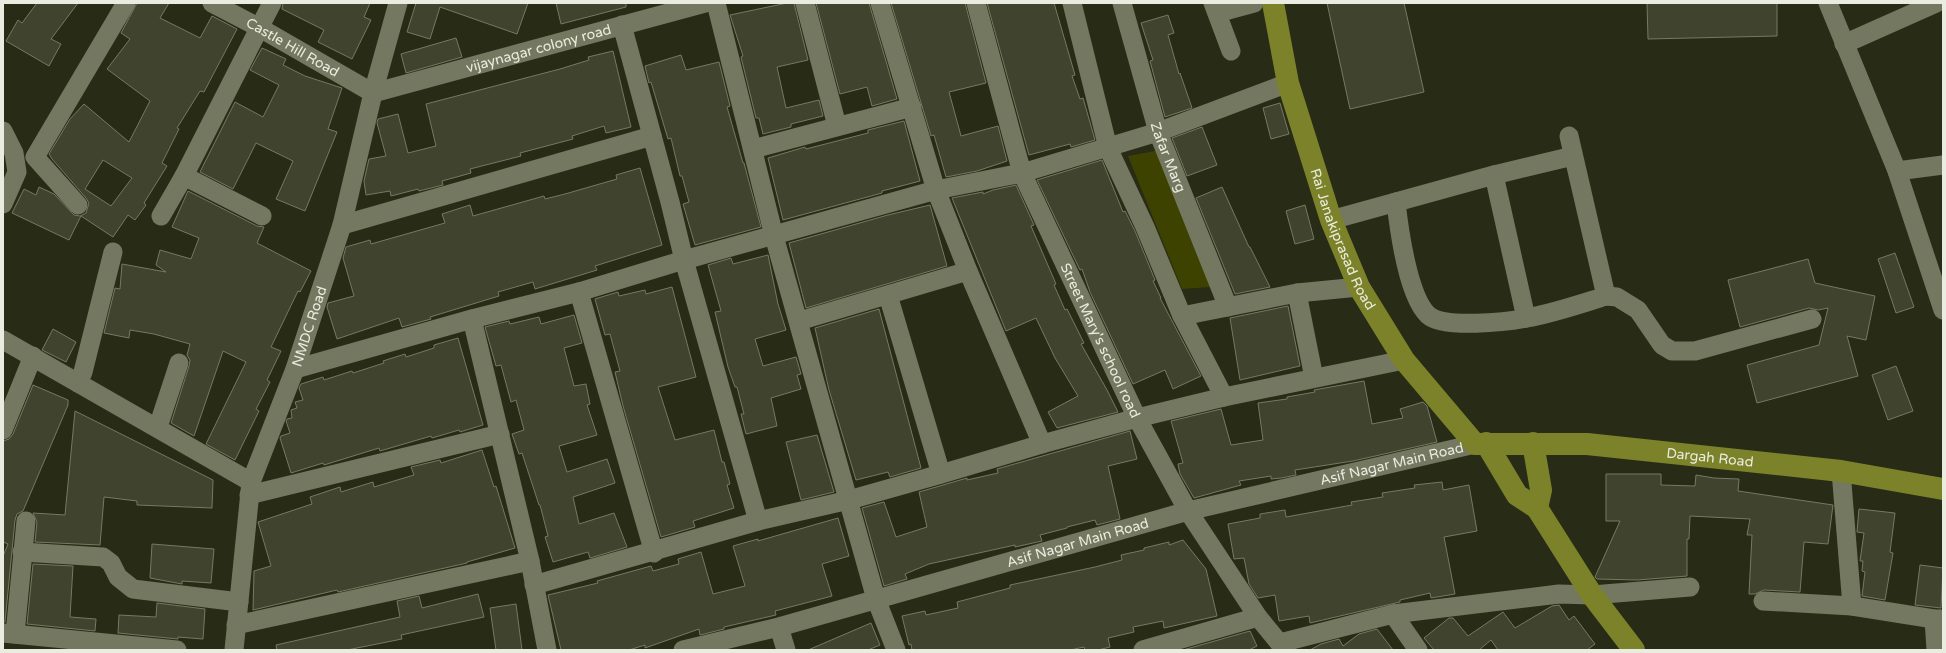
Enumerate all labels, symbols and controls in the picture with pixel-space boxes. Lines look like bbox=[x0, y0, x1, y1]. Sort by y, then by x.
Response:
street label: Castle Hill Road bbox=[243, 14, 342, 80]
street label: vijaynagar colony road bbox=[464, 20, 613, 76]
street label: Zafar Marg bbox=[1147, 120, 1190, 195]
street label: Rai Janakiprasad Road bbox=[1307, 166, 1379, 313]
street label: Street Mary's school road bbox=[1057, 260, 1144, 420]
street label: NMDC Road bbox=[288, 284, 330, 369]
street label: Asif Nagar Main Road bbox=[1318, 438, 1465, 488]
street label: Dargah Road bbox=[1666, 444, 1754, 470]
street label: Asif Nagar Main Road bbox=[1005, 514, 1150, 571]

